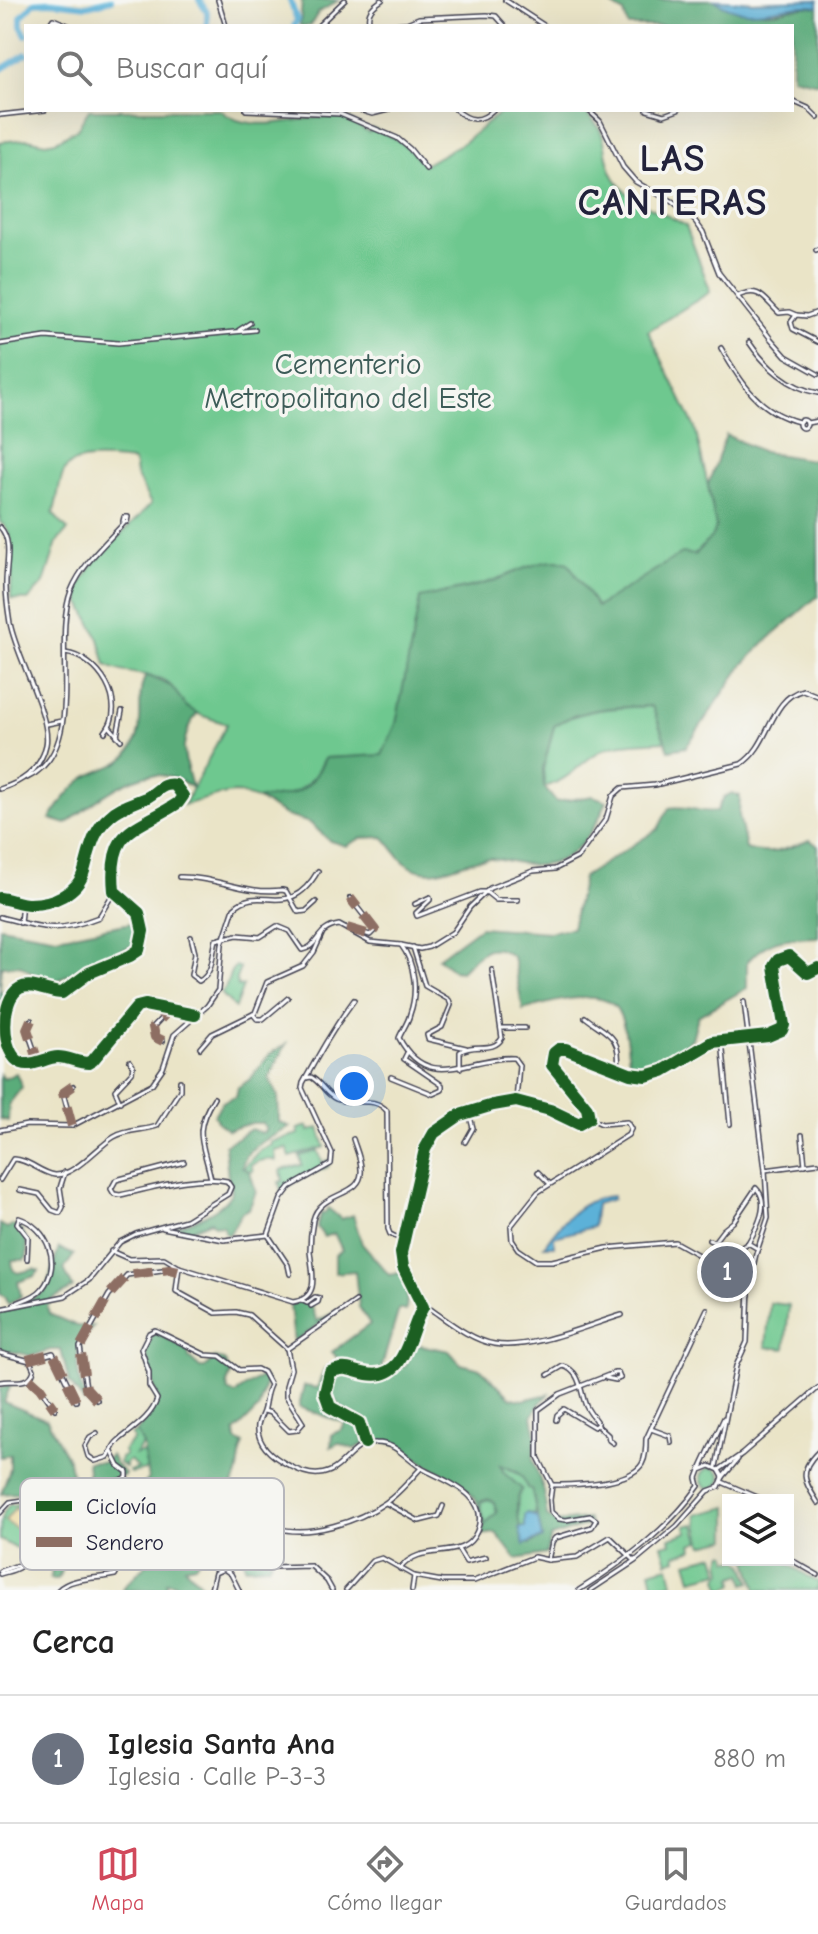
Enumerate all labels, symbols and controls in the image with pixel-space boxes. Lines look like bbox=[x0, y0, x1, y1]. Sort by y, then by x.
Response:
search box bbox=[24, 24, 794, 112]
icon: search bbox=[52, 46, 96, 90]
text: Buscar aquí bbox=[116, 51, 267, 86]
district label: LAS CANTERAS bbox=[578, 137, 768, 225]
park label: Cementerio Metropolitano del Este bbox=[204, 347, 492, 416]
your location bbox=[334, 1066, 374, 1106]
pin: 1 bbox=[701, 1242, 753, 1302]
legend bbox=[20, 1478, 284, 1570]
text: Ciclovía bbox=[86, 1494, 157, 1520]
map controls bbox=[722, 1494, 794, 1566]
button: layers bbox=[722, 1494, 794, 1566]
text: Sendero bbox=[86, 1530, 164, 1556]
text: Cerca bbox=[32, 1622, 115, 1662]
text: Iglesia Santa Ana bbox=[108, 1727, 335, 1762]
text: 1 bbox=[53, 1744, 63, 1774]
text: 880 m bbox=[713, 1744, 786, 1774]
text: Iglesia · Calle P-3-3 bbox=[108, 1762, 326, 1792]
tab: Mapa bbox=[91, 1842, 144, 1916]
tab: Cómo llegar bbox=[327, 1842, 442, 1916]
tab: Guardados bbox=[625, 1842, 727, 1916]

